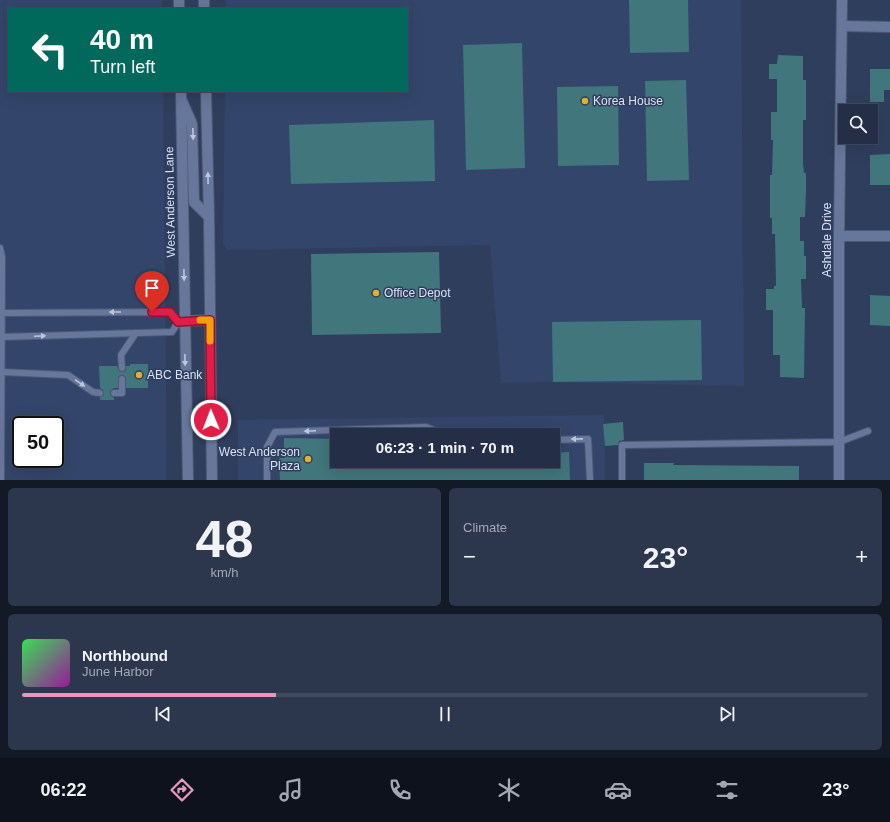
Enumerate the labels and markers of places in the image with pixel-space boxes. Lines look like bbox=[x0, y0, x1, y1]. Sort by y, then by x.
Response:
place label: Korea House bbox=[593, 94, 663, 108]
marker: Korea House bbox=[580, 96, 590, 106]
pin bbox=[135, 271, 169, 312]
place label: Office Depot bbox=[384, 286, 451, 300]
marker: Office Depot bbox=[371, 288, 381, 298]
place label: ABC Bank bbox=[147, 368, 203, 382]
marker: ABC Bank bbox=[134, 370, 144, 380]
place label: West Anderson Plaza bbox=[219, 445, 300, 473]
marker: West Anderson Plaza bbox=[303, 454, 313, 464]

